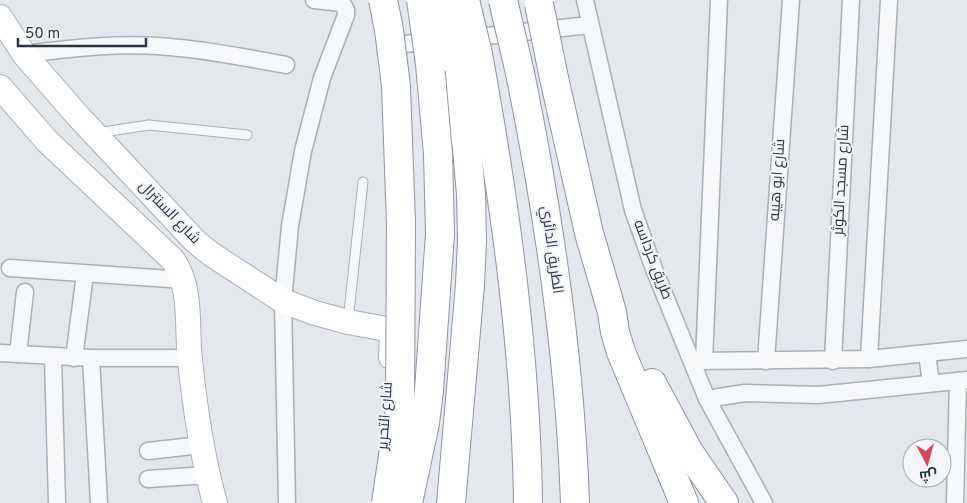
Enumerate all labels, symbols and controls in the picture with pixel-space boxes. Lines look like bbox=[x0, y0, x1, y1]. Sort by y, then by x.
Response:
scale bar bbox=[18, 15, 145, 47]
text: 50 m bbox=[25, 25, 60, 44]
street label: شارع مسجد الكوثر bbox=[830, 124, 854, 237]
street label: شارع ابو هيبه bbox=[766, 138, 790, 222]
street label: شارع السنترال bbox=[134, 177, 204, 249]
street label: الطريق الدائري bbox=[534, 205, 567, 295]
street label: طريق كرداسه bbox=[628, 217, 676, 303]
street label: شارع التحرير bbox=[374, 381, 398, 452]
north arrow bbox=[902, 438, 952, 488]
text: ش bbox=[918, 465, 938, 485]

